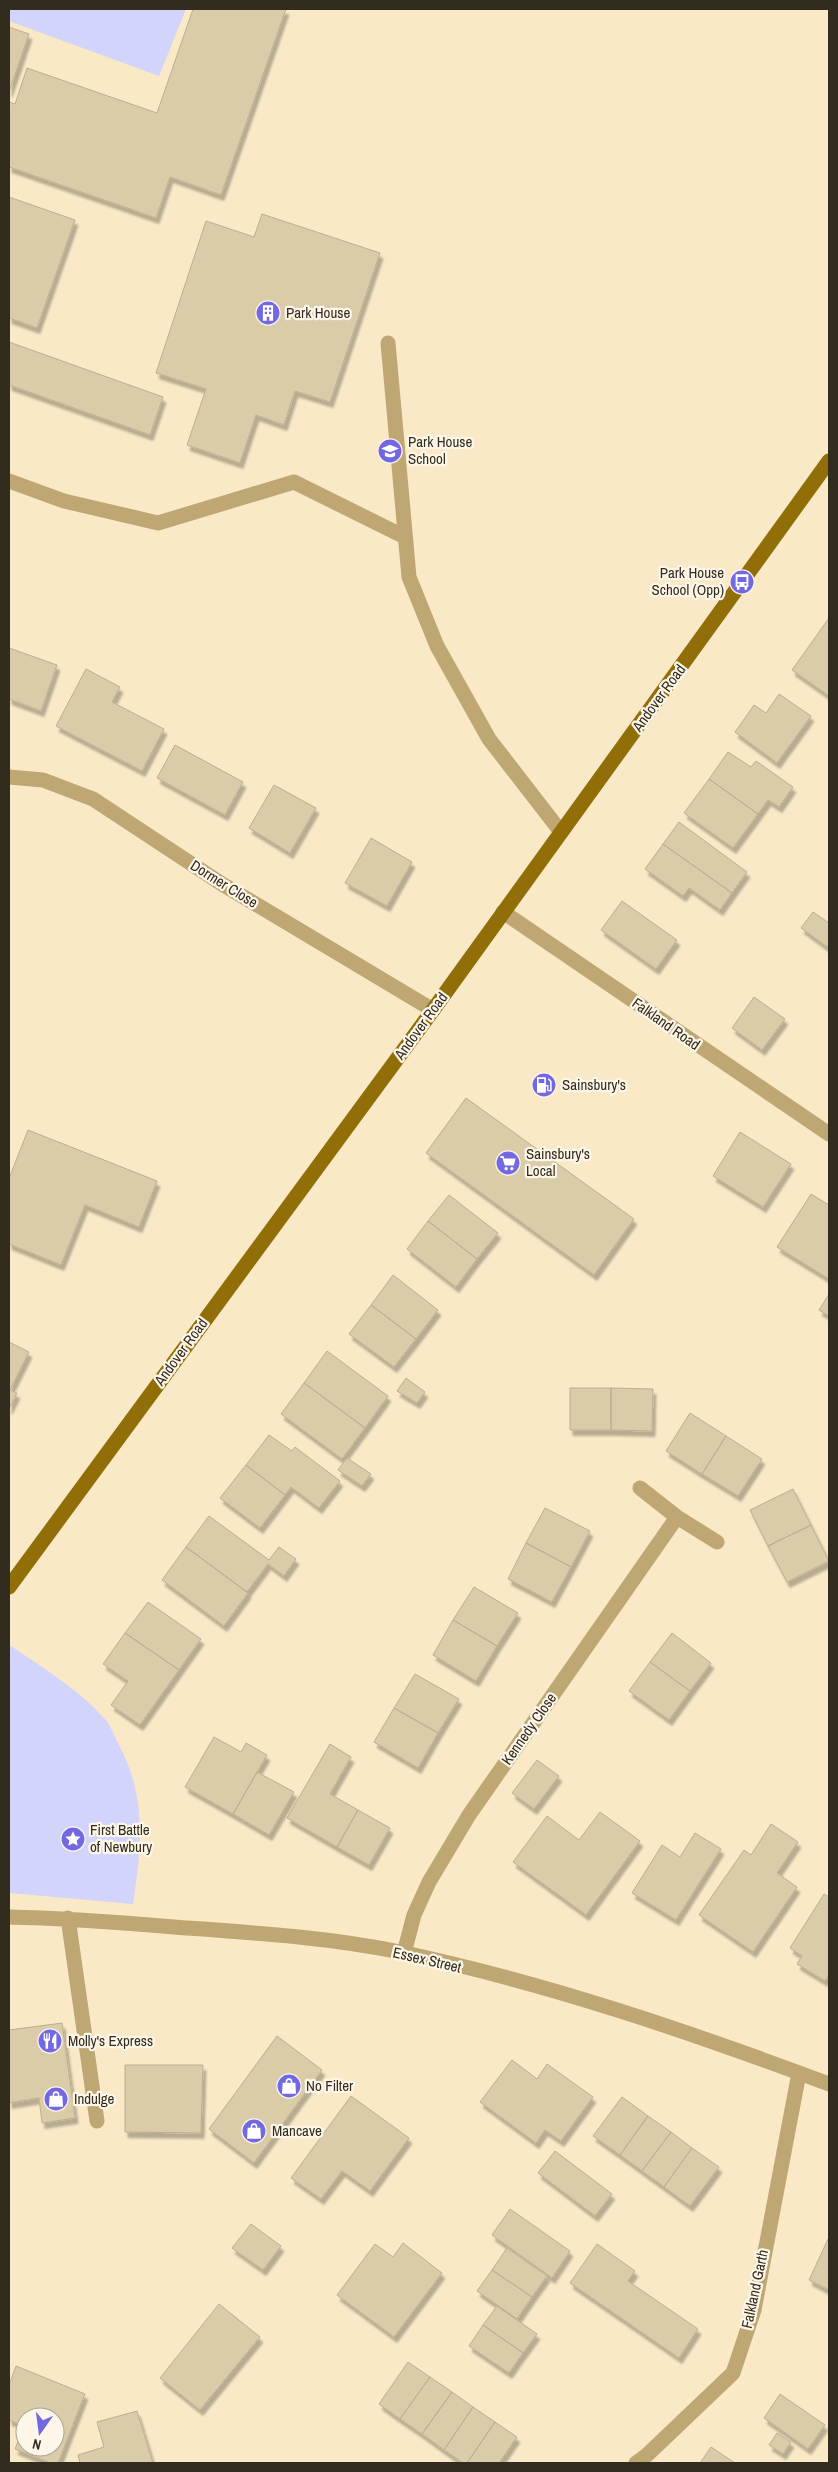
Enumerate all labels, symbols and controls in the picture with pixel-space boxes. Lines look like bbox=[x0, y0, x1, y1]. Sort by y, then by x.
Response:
building icon: Park House bbox=[255, 300, 281, 326]
place label: Park House bbox=[286, 302, 350, 323]
place label: Park House School bbox=[408, 431, 472, 469]
school or university icon: Park House School bbox=[377, 438, 403, 464]
place label: Park House School (Opp) bbox=[652, 562, 724, 600]
bus stop icon: Park House School (Opp) bbox=[729, 569, 755, 595]
street label: Andover Road bbox=[626, 660, 690, 736]
street label: Dormer Close bbox=[187, 855, 262, 913]
street label: Andover Road bbox=[388, 988, 452, 1064]
street label: Falkland Road bbox=[628, 992, 705, 1055]
fuel station icon: Sainsbury's bbox=[531, 1072, 557, 1098]
place label: Sainsbury's bbox=[562, 1074, 626, 1095]
place label: Sainsbury's Local bbox=[526, 1143, 590, 1181]
supermarket icon: Sainsbury's Local bbox=[495, 1150, 521, 1176]
street label: Andover Road bbox=[148, 1314, 212, 1390]
street label: Kennedy Close bbox=[496, 1688, 561, 1769]
place label: First Battle of Newbury bbox=[90, 1819, 153, 1857]
place icon: First Battle of Newbury bbox=[60, 1826, 86, 1852]
street label: Essex Street bbox=[391, 1941, 464, 1978]
restaurant icon: Molly's Express bbox=[37, 2028, 63, 2054]
place label: Molly's Express bbox=[68, 2030, 153, 2051]
shop icon: No Filter bbox=[276, 2073, 302, 2099]
place label: No Filter bbox=[306, 2075, 353, 2096]
shop icon: Indulge bbox=[43, 2086, 69, 2112]
place label: Indulge bbox=[74, 2088, 115, 2109]
shop icon: Mancave bbox=[241, 2118, 267, 2144]
place label: Mancave bbox=[272, 2120, 322, 2141]
street label: Falkland Garth bbox=[736, 2248, 773, 2330]
north arrow bbox=[15, 2407, 65, 2457]
text: N bbox=[31, 2435, 43, 2454]

